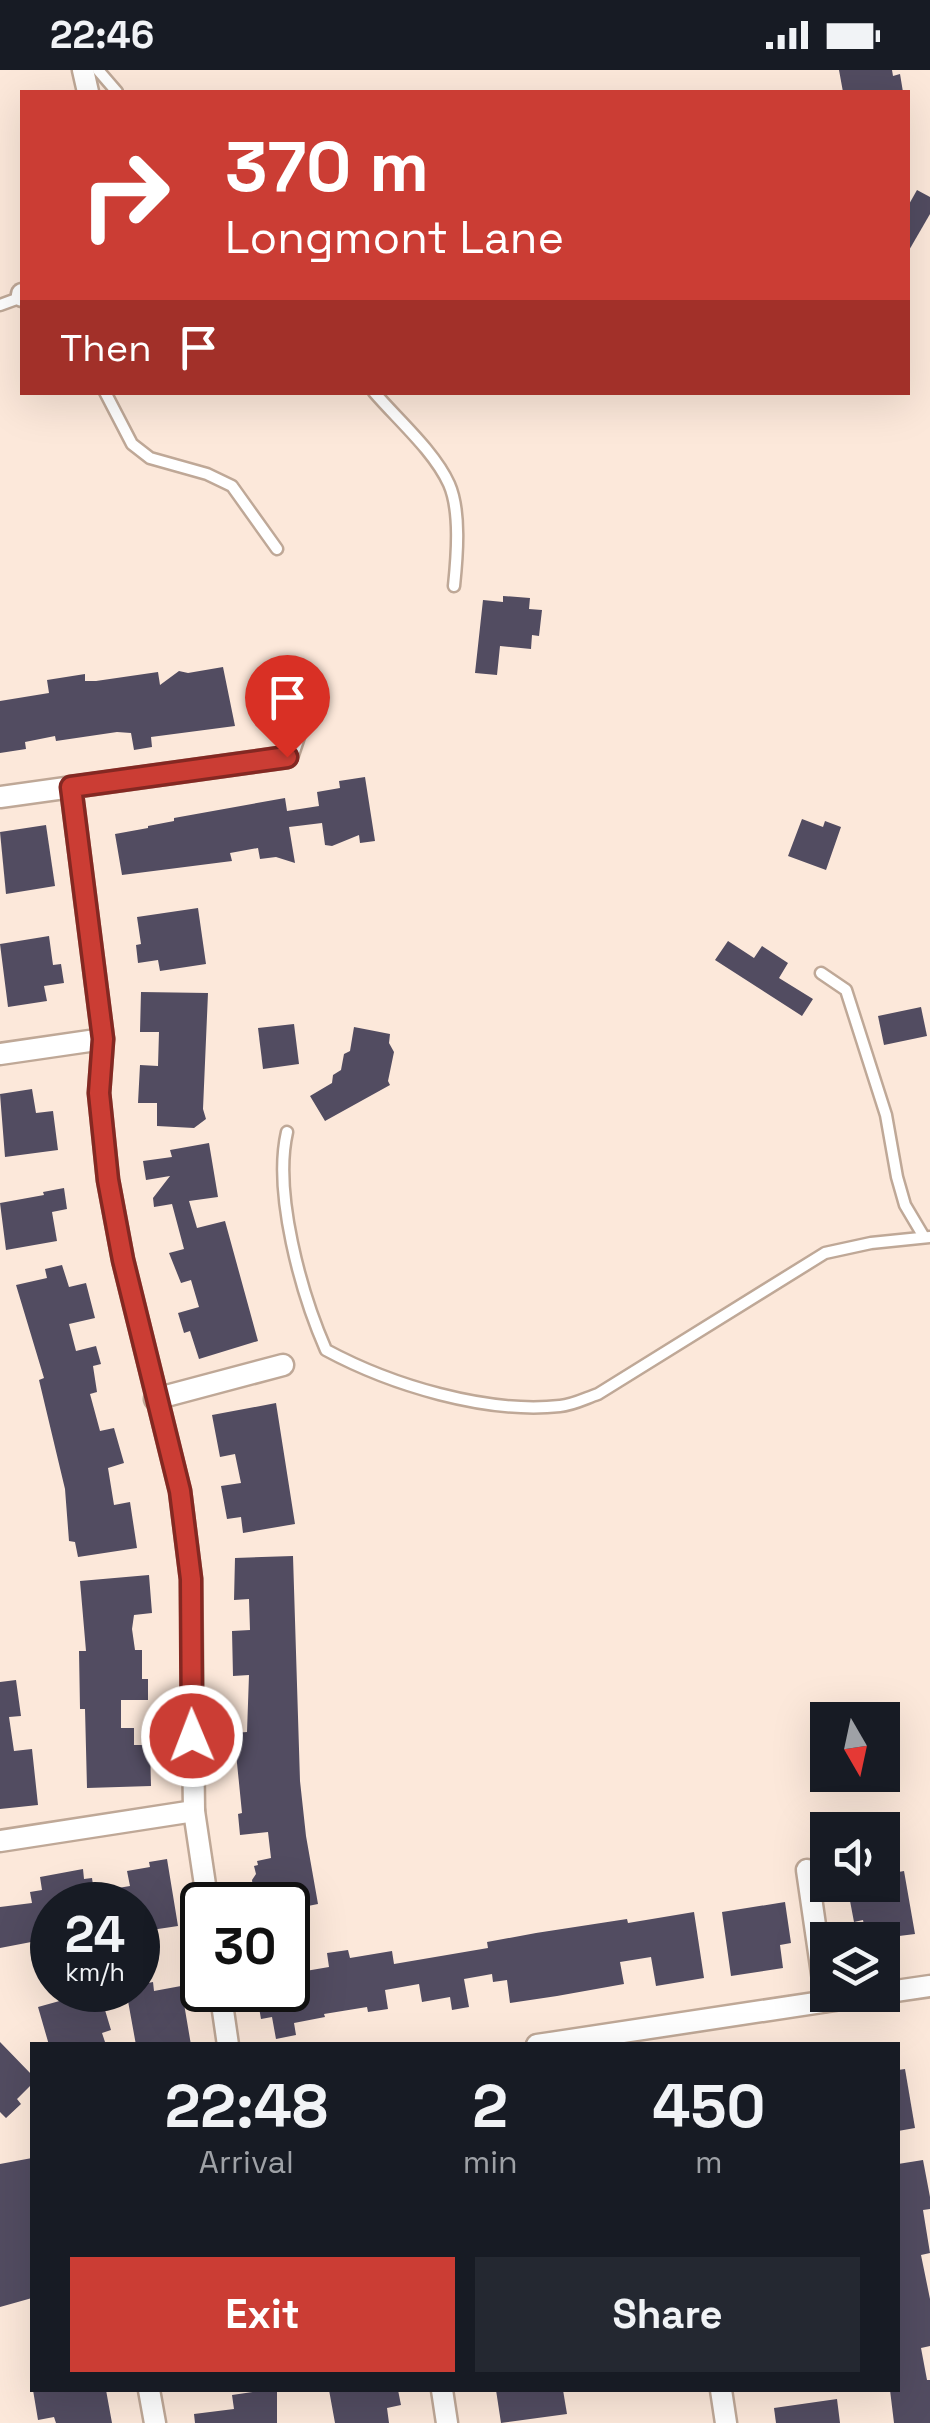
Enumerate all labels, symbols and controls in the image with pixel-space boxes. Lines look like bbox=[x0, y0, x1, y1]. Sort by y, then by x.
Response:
text: 22:46 bbox=[50, 11, 154, 59]
text: 370 m bbox=[225, 122, 429, 211]
icon: right bbox=[60, 130, 190, 260]
text: Longmont Lane bbox=[225, 209, 564, 266]
icon: arrive bbox=[171, 320, 226, 375]
text: Then bbox=[60, 324, 151, 372]
pin bbox=[245, 655, 330, 758]
icon: arrive bbox=[260, 670, 315, 725]
position arrow bbox=[140, 1684, 244, 1788]
north arrow bbox=[810, 1702, 900, 1792]
map controls bbox=[810, 1702, 900, 2012]
button: sound bbox=[810, 1812, 900, 1902]
speed limit sign: 30 bbox=[180, 1882, 310, 2012]
text: 24 bbox=[65, 1903, 125, 1967]
button: layers bbox=[810, 1922, 900, 2012]
text: km/h bbox=[65, 1956, 125, 1988]
text: 22:48 bbox=[165, 2068, 328, 2145]
text: 2 bbox=[472, 2068, 508, 2145]
text: 450 bbox=[652, 2068, 765, 2145]
text: Arrival bbox=[199, 2142, 294, 2182]
text: min bbox=[463, 2142, 518, 2182]
text: m bbox=[695, 2142, 723, 2182]
button: Exit bbox=[70, 2257, 455, 2372]
button: Share bbox=[475, 2257, 860, 2372]

